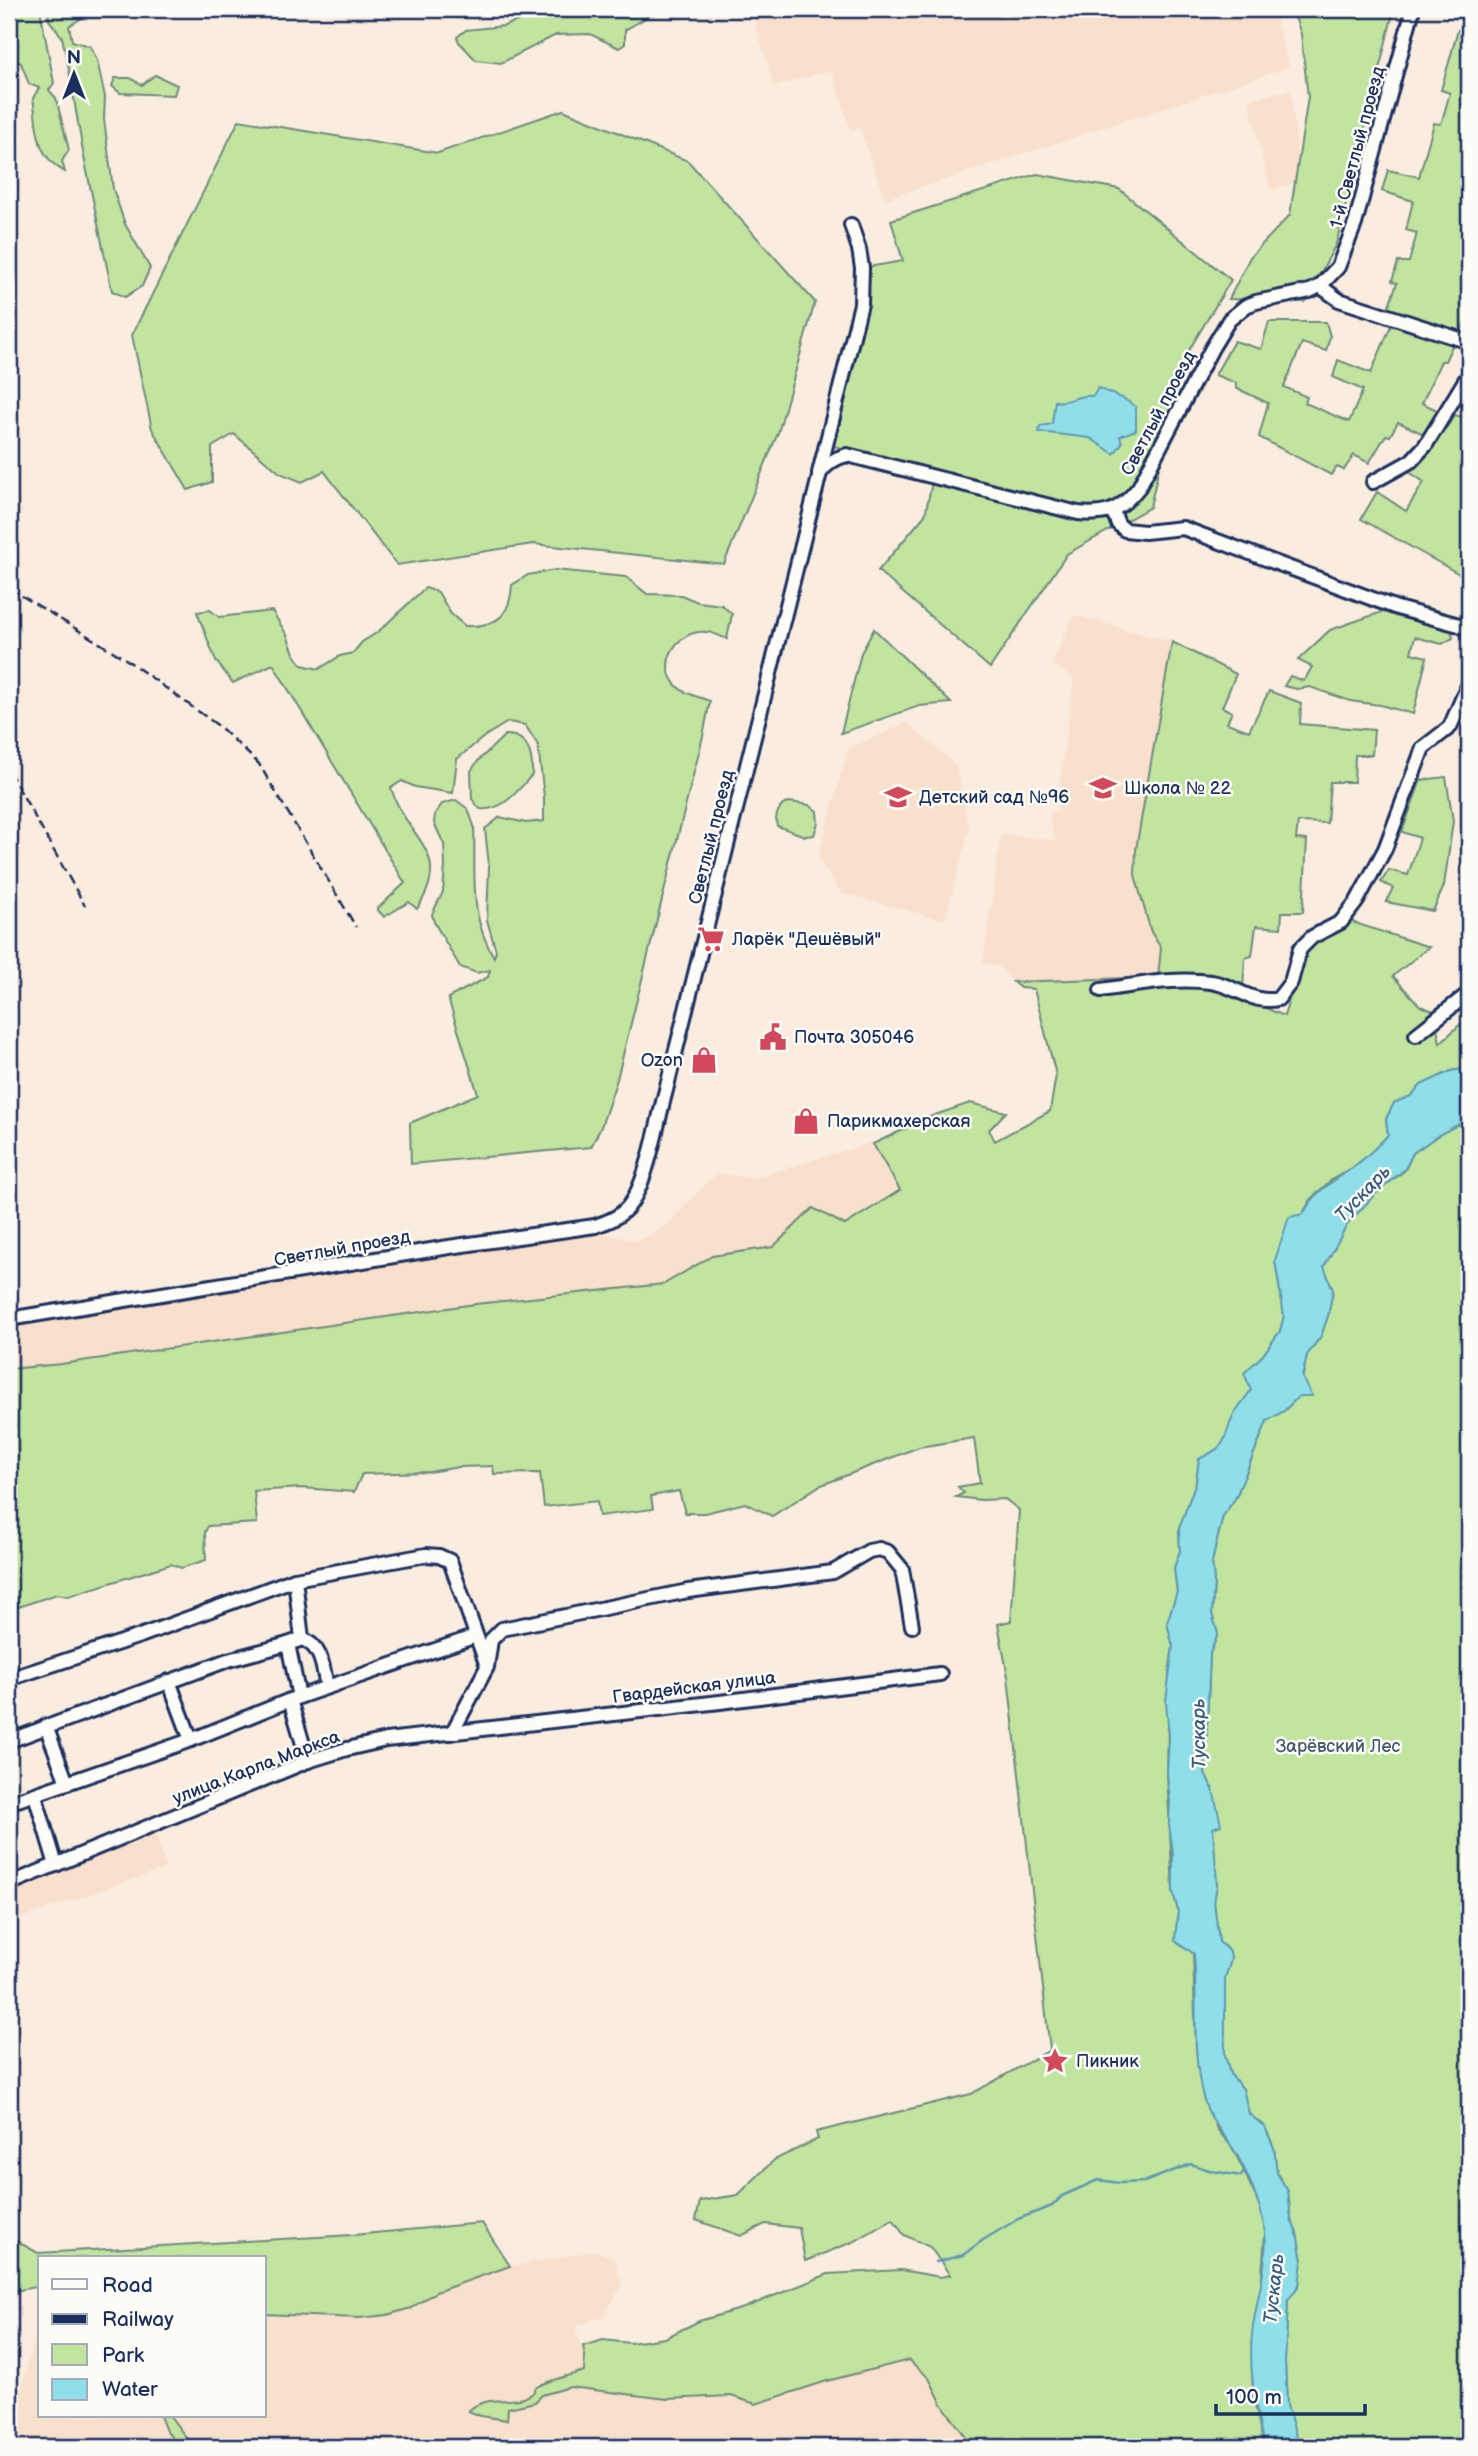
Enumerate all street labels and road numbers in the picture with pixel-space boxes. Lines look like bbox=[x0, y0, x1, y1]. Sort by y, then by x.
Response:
street label: 1-й Светлый проезд bbox=[1326, 64, 1389, 230]
street label: Светлый проезд bbox=[1117, 347, 1200, 479]
street label: Светлый проезд bbox=[685, 768, 738, 907]
street label: Светлый проезд bbox=[272, 1226, 412, 1271]
street label: Гвардейская улица bbox=[611, 1667, 777, 1708]
street label: улица Карла Маркса bbox=[170, 1726, 343, 1809]

